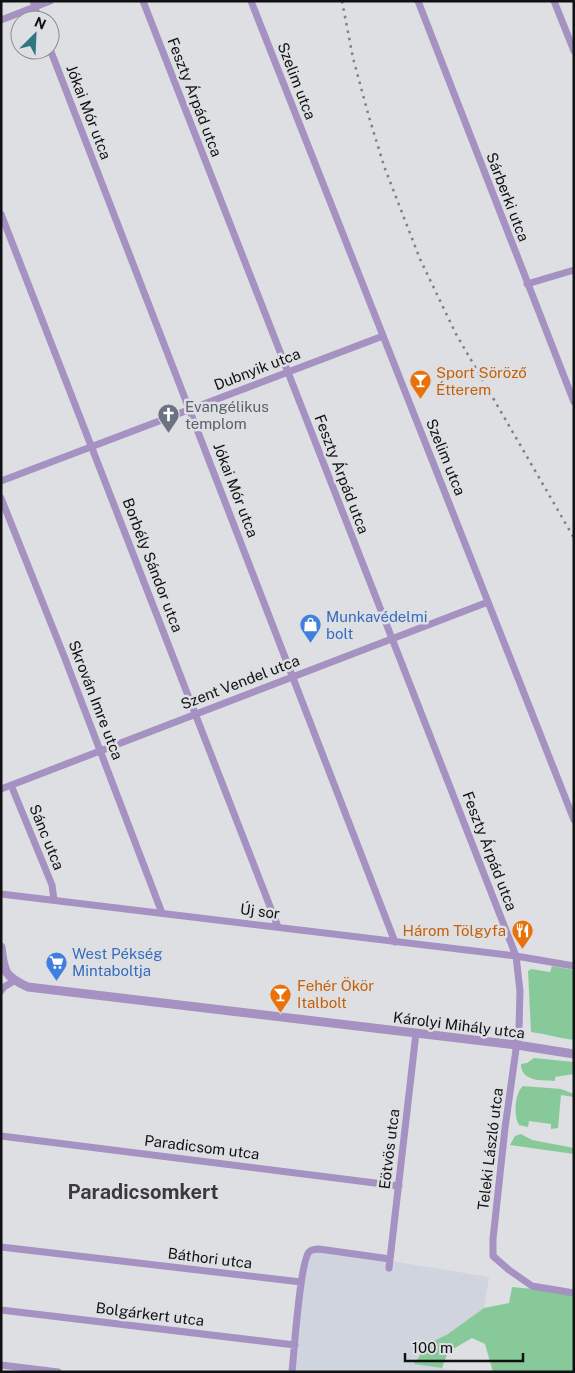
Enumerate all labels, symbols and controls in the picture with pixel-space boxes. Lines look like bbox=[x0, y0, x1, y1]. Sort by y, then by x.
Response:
north arrow bbox=[10, 10, 60, 60]
text: N bbox=[32, 14, 49, 33]
street label: Feszty Árpád utca bbox=[164, 35, 226, 159]
street label: Szelim utca bbox=[275, 40, 319, 122]
street label: Jókai Mór utca bbox=[63, 62, 115, 162]
street label: Sárberki utca bbox=[483, 150, 533, 244]
street label: Dubnyik utca bbox=[211, 345, 303, 393]
place label: Sport Söröző Étterem bbox=[436, 364, 527, 398]
bar icon: Sport Söröző Étterem bbox=[408, 369, 432, 400]
place label: Evangélikus templom bbox=[185, 398, 269, 432]
church icon: Evangélikus templom bbox=[157, 403, 181, 434]
street label: Feszty Árpád utca bbox=[311, 412, 373, 536]
street label: Szelim utca bbox=[423, 416, 469, 498]
street label: Jókai Mór utca bbox=[210, 440, 262, 540]
street label: Borbély Sándor utca bbox=[120, 496, 186, 634]
place label: Munkavédelmi bolt bbox=[326, 608, 428, 642]
shop icon: Munkavédelmi bolt bbox=[298, 613, 322, 644]
street label: Skrován Imre utca bbox=[65, 638, 127, 762]
street label: Szent Vendel utca bbox=[178, 651, 302, 713]
street label: Feszty Árpád utca bbox=[459, 789, 521, 913]
street label: Sánc utca bbox=[26, 802, 68, 872]
street label: Új sor bbox=[239, 899, 281, 922]
restaurant icon: Három Tölgyfa bbox=[510, 918, 534, 949]
place label: Három Tölgyfa bbox=[403, 922, 506, 939]
place label: West Pékség Mintaboltja bbox=[72, 945, 163, 979]
supermarket icon: West Pékség Mintaboltja bbox=[44, 950, 68, 981]
place label: Fehér Ökör Italbolt bbox=[297, 976, 374, 1011]
bar icon: Fehér Ökör Italbolt bbox=[269, 982, 293, 1013]
street label: Károlyi Mihály utca bbox=[392, 1008, 526, 1042]
street label: Teleki László utca bbox=[474, 1087, 506, 1211]
street label: Eötvös utca bbox=[376, 1108, 402, 1190]
street label: Paradicsom utca bbox=[143, 1132, 261, 1162]
district label: Paradicsomkert bbox=[68, 1180, 218, 1204]
street label: Báthori utca bbox=[167, 1244, 253, 1272]
street label: Bolgárkert utca bbox=[95, 1299, 205, 1329]
scale bar bbox=[405, 1330, 522, 1362]
text: 100 m bbox=[412, 1339, 453, 1356]

